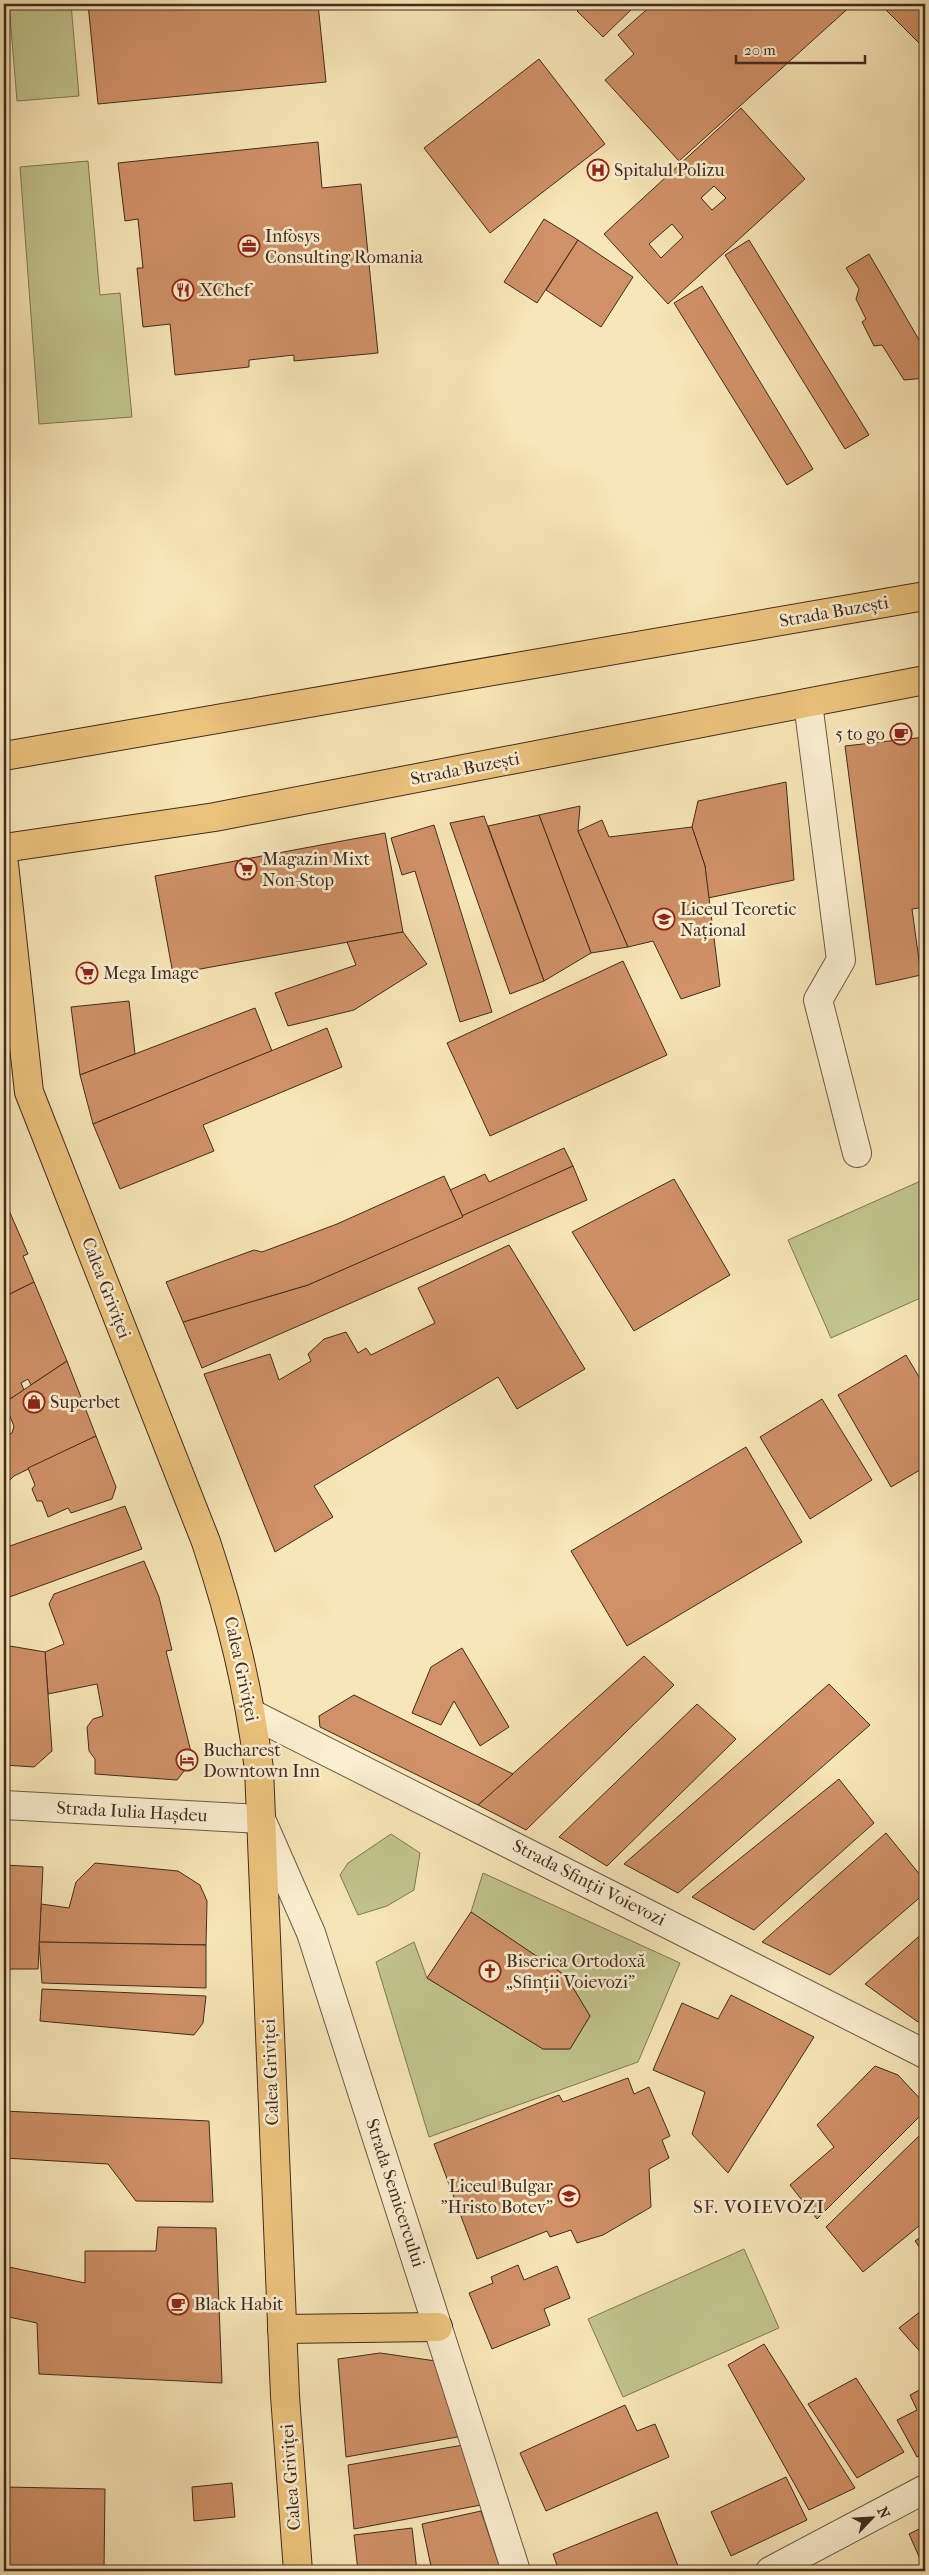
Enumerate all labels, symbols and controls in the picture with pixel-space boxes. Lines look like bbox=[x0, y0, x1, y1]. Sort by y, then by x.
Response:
scale bar bbox=[736, 32, 865, 64]
text: 20 m bbox=[744, 41, 776, 59]
hospital icon: Spitalul Polizu bbox=[586, 158, 610, 182]
place label: Spitalul Polizu bbox=[614, 160, 725, 181]
place label: Infosys Consulting Romania bbox=[265, 226, 424, 268]
office icon: Infosys Consulting Romania bbox=[237, 234, 261, 258]
restaurant icon: XChef bbox=[171, 278, 195, 302]
place label: XChef bbox=[199, 280, 254, 301]
street label: Strada Buzești bbox=[778, 592, 891, 632]
cafe icon: 5 to go bbox=[889, 722, 913, 746]
place label: 5 to go bbox=[835, 724, 885, 745]
street label: Strada Buzești bbox=[409, 748, 522, 790]
place label: Magazin Mixt Non-Stop bbox=[262, 849, 370, 891]
supermarket icon: Magazin Mixt Non-Stop bbox=[234, 857, 258, 881]
place label: Liceul Teoretic Național bbox=[680, 899, 796, 941]
school or university icon: Liceul Teoretic Național bbox=[652, 907, 676, 931]
supermarket icon: Mega Image bbox=[75, 961, 99, 985]
place label: Mega Image bbox=[103, 963, 199, 984]
street label: Calea Griviței bbox=[77, 1234, 135, 1342]
shop icon: Superbet bbox=[22, 1390, 46, 1414]
place label: Superbet bbox=[50, 1392, 121, 1413]
street label: Calea Griviței bbox=[220, 1615, 263, 1724]
place label: Bucharest Downtown Inn bbox=[203, 1740, 321, 1782]
hotel icon: Bucharest Downtown Inn bbox=[175, 1748, 199, 1772]
street label: Strada Iulia Hașdeu bbox=[56, 1798, 208, 1826]
street label: Strada Sfinții Voievozi bbox=[509, 1835, 670, 1931]
place label: Biserica Ortodoxă „Sfinții Voievozi” bbox=[506, 1951, 646, 1993]
church icon: Biserica Ortodoxă „Sfinții Voievozi” bbox=[478, 1959, 502, 1983]
street label: Calea Griviței bbox=[259, 2018, 283, 2126]
street label: Strada Semicercului bbox=[361, 2116, 429, 2271]
place label: Liceul Bulgar "Hristo Botev" bbox=[440, 2176, 553, 2218]
school or university icon: Liceul Bulgar "Hristo Botev" bbox=[557, 2184, 581, 2208]
district label: SF. VOIEVOZI bbox=[693, 2196, 825, 2218]
cafe icon: Black Habit bbox=[166, 2292, 190, 2316]
place label: Black Habit bbox=[194, 2294, 284, 2315]
street label: Calea Griviței bbox=[277, 2422, 305, 2531]
north arrow bbox=[846, 2492, 896, 2542]
text: N bbox=[873, 2504, 893, 2521]

